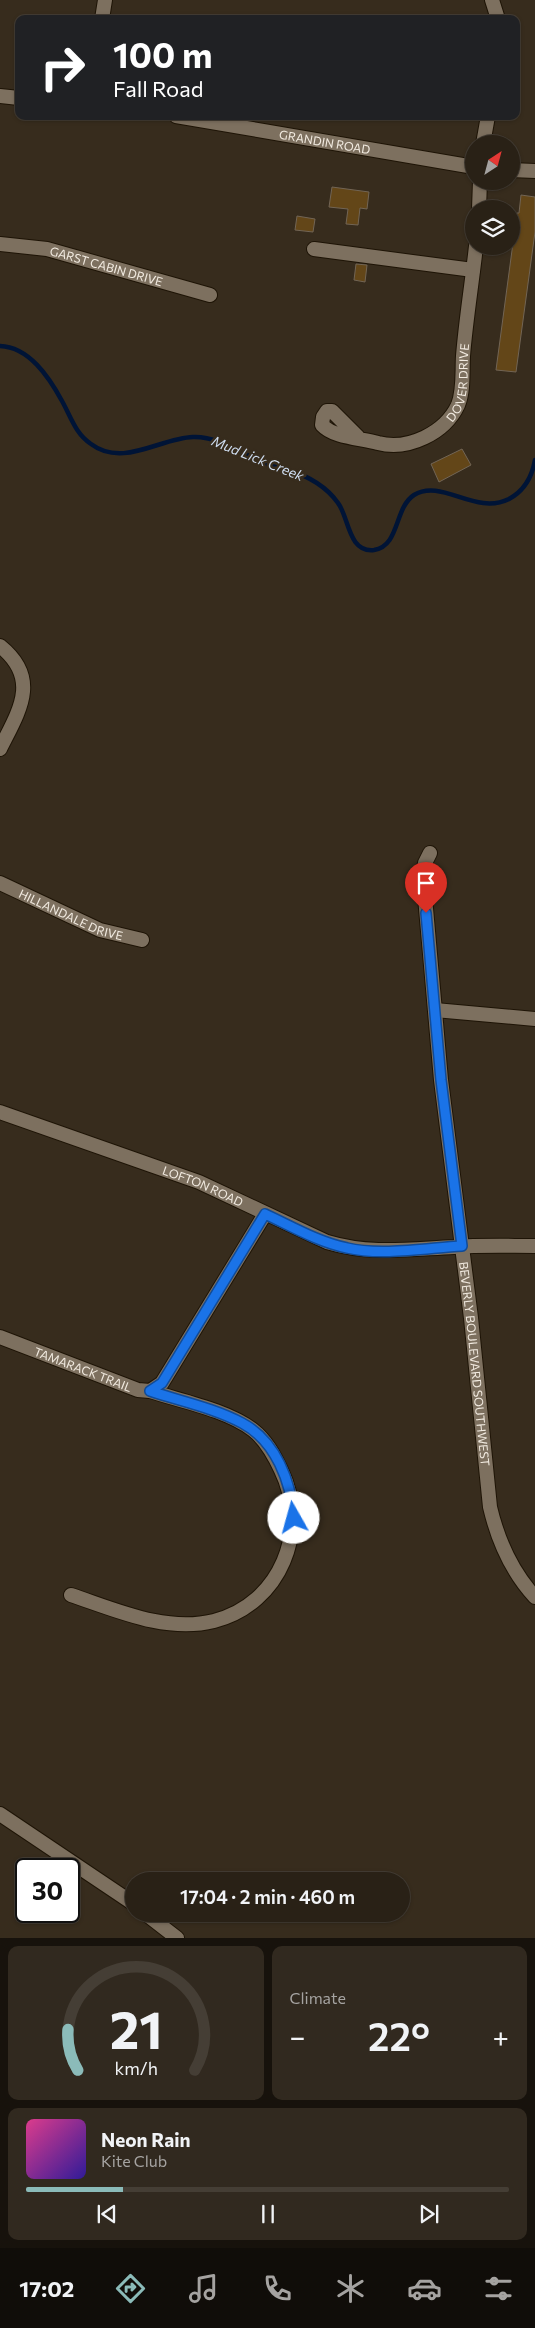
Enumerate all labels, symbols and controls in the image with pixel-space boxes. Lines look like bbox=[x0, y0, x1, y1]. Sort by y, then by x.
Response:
text: 100 m bbox=[113, 32, 213, 75]
icon: right bbox=[30, 35, 95, 100]
text: Fall Road bbox=[113, 75, 203, 102]
street label: GRANDIN ROAD bbox=[278, 127, 372, 156]
north arrow bbox=[465, 135, 520, 190]
map controls bbox=[465, 135, 520, 255]
button: layers bbox=[465, 200, 520, 255]
street label: GARST CABIN DRIVE bbox=[48, 243, 164, 288]
street label: DOVER DRIVE bbox=[443, 343, 471, 424]
water label: Mud Lick Creek bbox=[209, 432, 307, 484]
pin bbox=[405, 862, 447, 913]
icon: arrive bbox=[412, 869, 440, 897]
street label: HILLANDALE DRIVE bbox=[17, 886, 125, 942]
street label: LOFTON ROAD bbox=[161, 1163, 246, 1209]
street label: BEVERLY BOULEVARD SOUTHWEST bbox=[457, 1261, 493, 1467]
street label: TAMARACK TRAIL bbox=[32, 1344, 134, 1394]
position arrow bbox=[267, 1491, 319, 1543]
speed limit sign: 30 bbox=[15, 1858, 80, 1923]
text: 17:04 · 2 min · 460 m bbox=[180, 1885, 355, 1908]
text: Climate bbox=[290, 1988, 346, 2007]
text: 21 bbox=[109, 1996, 162, 2060]
text: 22° bbox=[368, 2012, 430, 2059]
text: − bbox=[290, 2019, 305, 2053]
text: + bbox=[493, 2019, 509, 2053]
text: km/h bbox=[114, 2057, 157, 2079]
text: Neon Rain bbox=[101, 2128, 191, 2151]
text: Kite Club bbox=[101, 2151, 167, 2170]
icon: previous bbox=[93, 2200, 121, 2228]
icon: pause bbox=[254, 2200, 282, 2228]
icon: next bbox=[415, 2200, 443, 2228]
icon: directions bbox=[113, 2271, 148, 2306]
icon: music bbox=[186, 2271, 221, 2306]
icon: phone bbox=[260, 2271, 295, 2306]
icon: climate bbox=[333, 2271, 368, 2306]
icon: car bbox=[407, 2271, 442, 2306]
icon: filters bbox=[481, 2271, 516, 2306]
text: 17:02 bbox=[19, 2275, 74, 2302]

